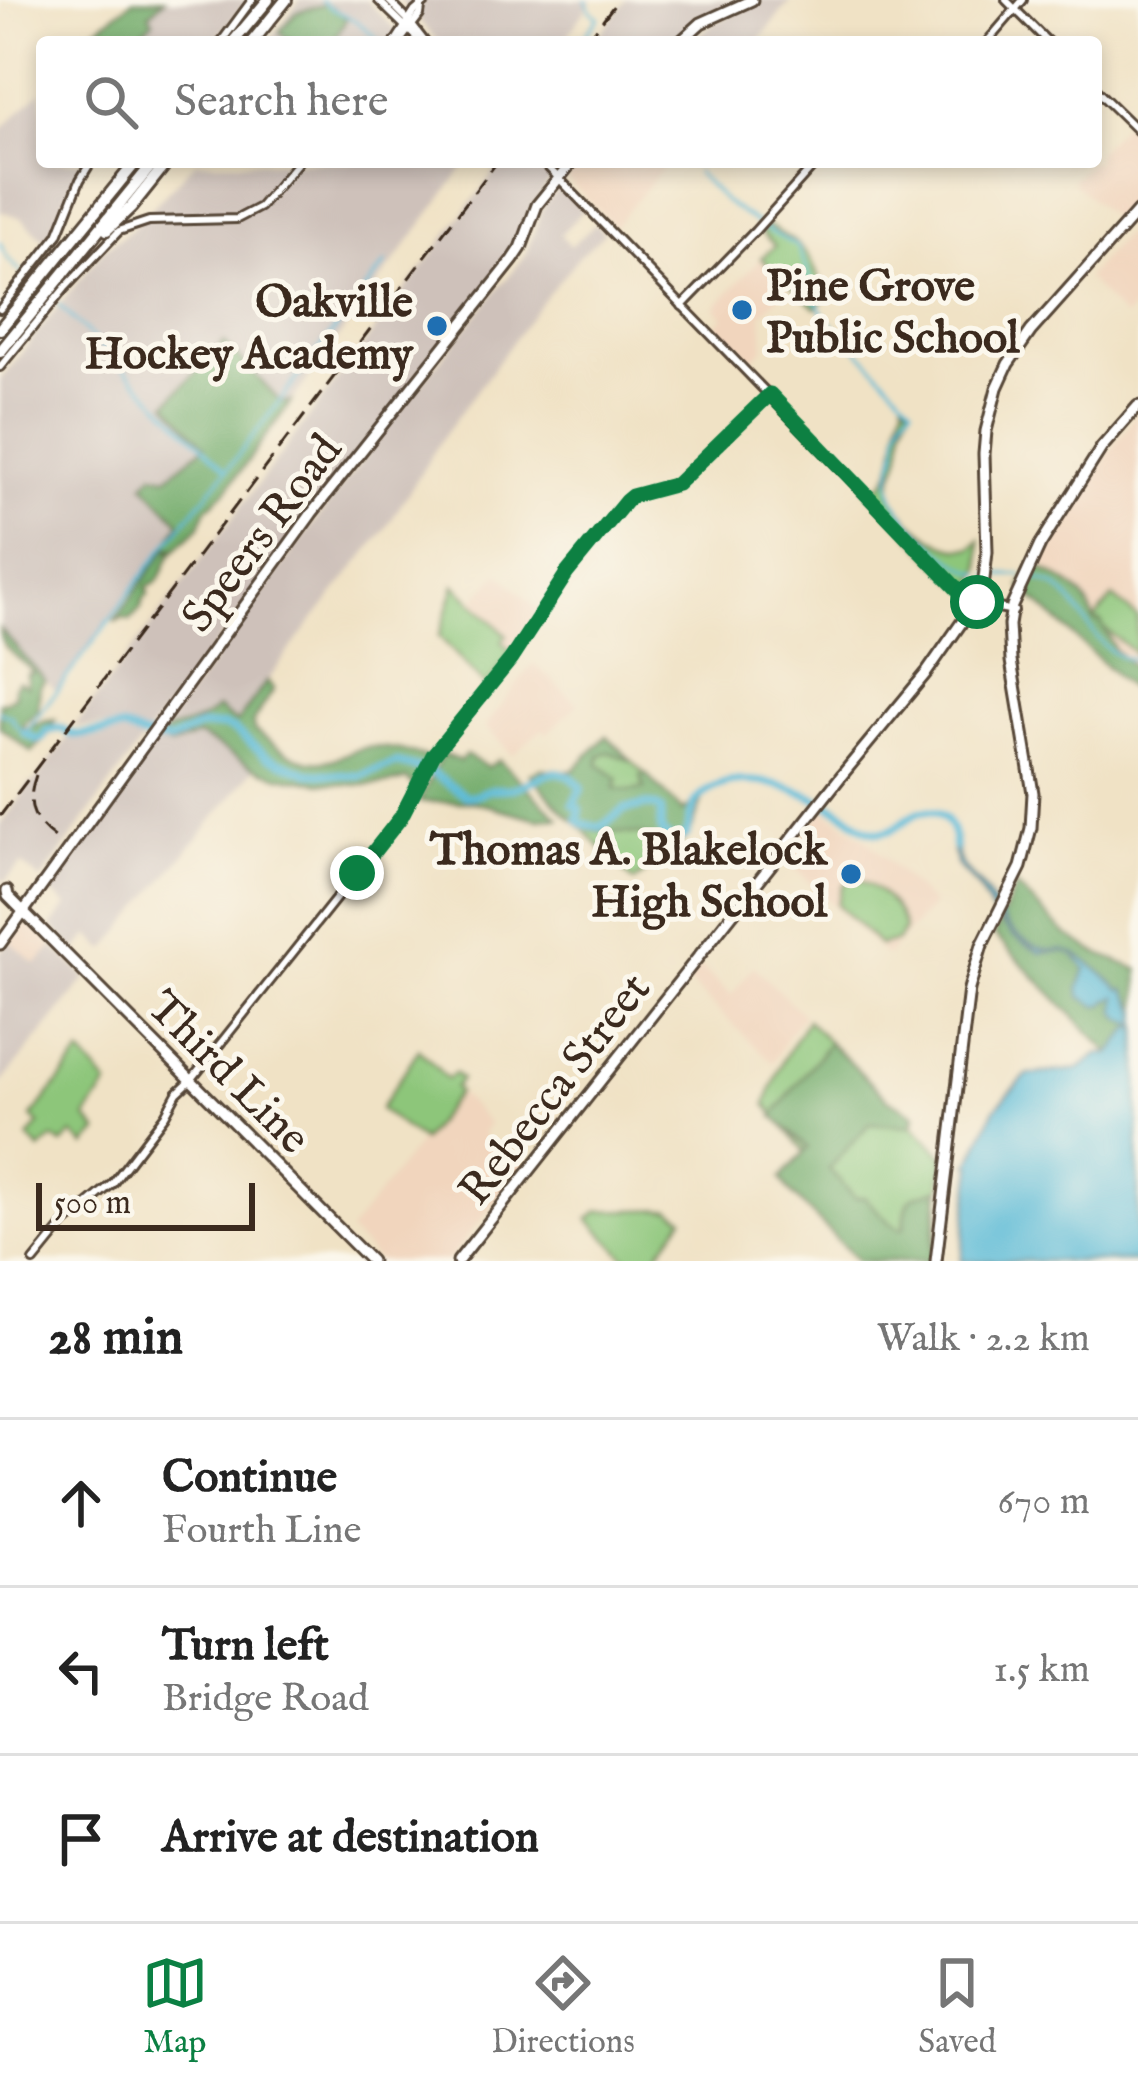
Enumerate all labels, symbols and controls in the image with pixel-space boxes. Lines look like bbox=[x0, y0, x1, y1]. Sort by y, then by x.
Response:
search box bbox=[36, 36, 1102, 168]
icon: search bbox=[78, 69, 144, 135]
text: Search here bbox=[174, 74, 388, 131]
place label: Pine Grove Public School bbox=[766, 259, 1020, 368]
place label: Oakville Hockey Academy bbox=[85, 275, 415, 384]
marker: Pine Grove Public School bbox=[729, 297, 755, 323]
marker: Oakville Hockey Academy bbox=[424, 313, 450, 339]
street label: Speers Road bbox=[170, 423, 356, 644]
route start bbox=[950, 575, 1004, 629]
place label: Thomas A. Blakelock High School bbox=[429, 823, 829, 932]
route end bbox=[330, 846, 384, 900]
marker: Thomas A. Blakelock High School bbox=[838, 861, 864, 887]
street label: Rebecca Street bbox=[447, 963, 664, 1218]
street label: Third Line bbox=[134, 980, 321, 1167]
scale bar bbox=[36, 1177, 255, 1230]
text: 500 m bbox=[54, 1183, 131, 1225]
text: 28 min bbox=[48, 1307, 183, 1372]
text: Walk · 2.2 km bbox=[877, 1315, 1090, 1364]
text: Continue bbox=[162, 1450, 337, 1507]
icon: ahead bbox=[48, 1470, 114, 1536]
text: 670 m bbox=[998, 1478, 1090, 1527]
text: Fourth Line bbox=[162, 1507, 361, 1556]
text: Turn left bbox=[162, 1618, 329, 1675]
icon: left bbox=[48, 1638, 114, 1704]
text: 1.5 km bbox=[993, 1646, 1090, 1695]
text: Bridge Road bbox=[162, 1675, 369, 1724]
icon: arrive bbox=[48, 1806, 114, 1872]
text: Arrive at destination bbox=[162, 1810, 539, 1867]
tab: Map bbox=[142, 1950, 208, 2064]
tab: Directions bbox=[491, 1950, 635, 2064]
tab: Saved bbox=[918, 1950, 996, 2064]

